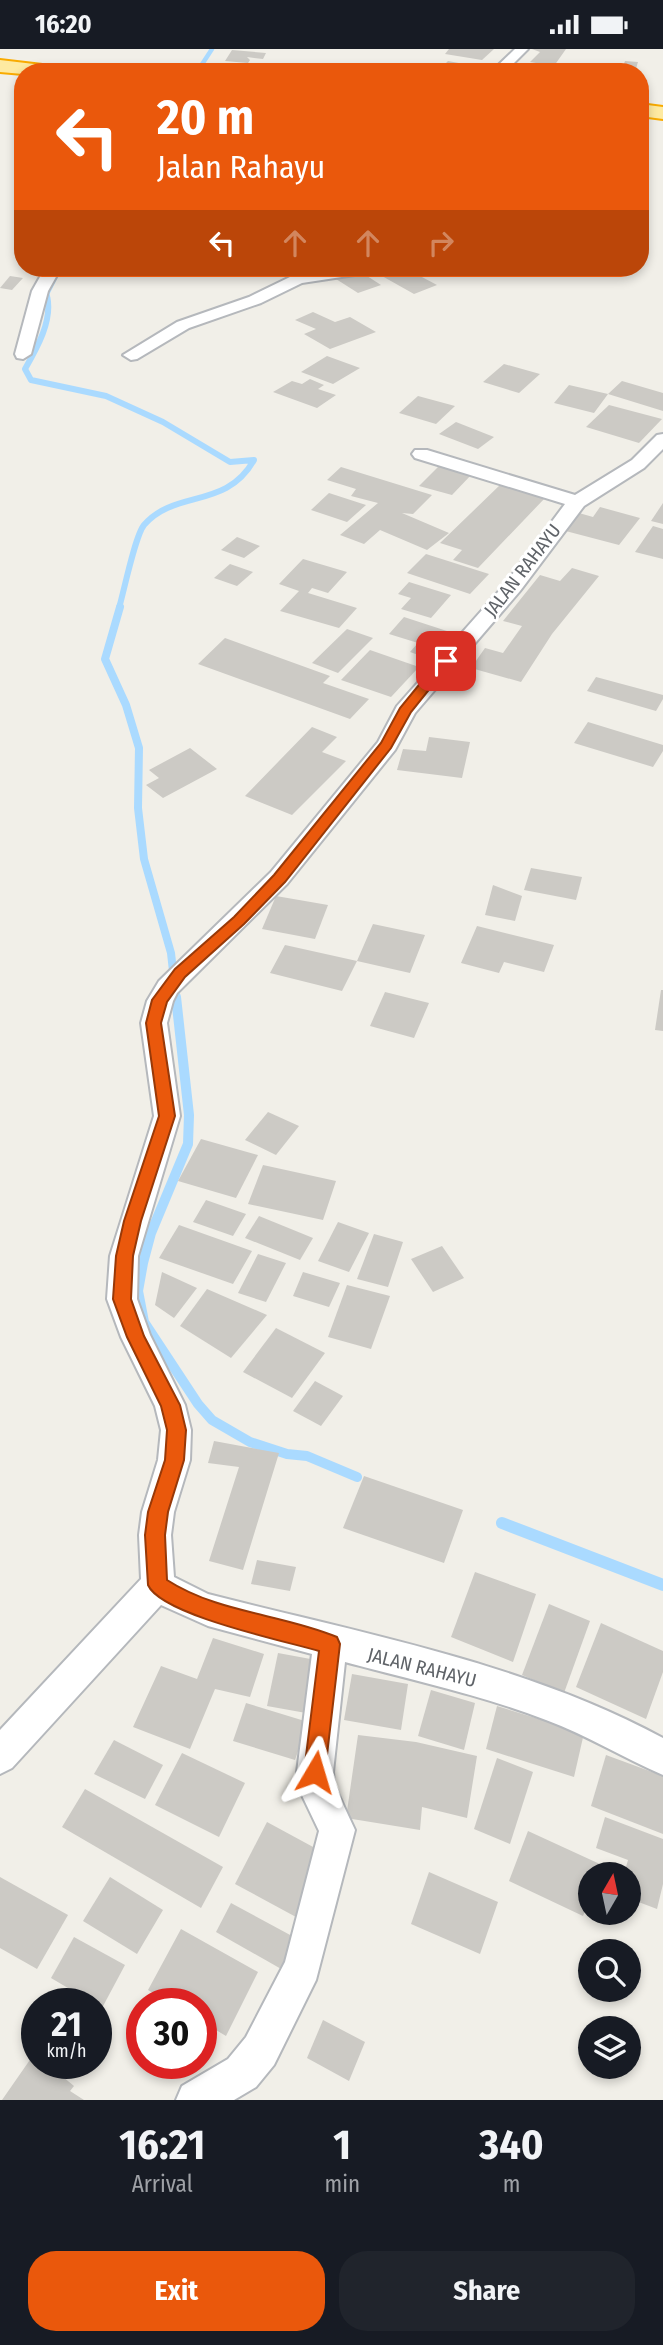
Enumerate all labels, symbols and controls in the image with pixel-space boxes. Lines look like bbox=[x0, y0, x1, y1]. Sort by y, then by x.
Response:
text: 16:20 bbox=[35, 9, 92, 40]
text: 20 m bbox=[157, 88, 254, 147]
icon: left bbox=[42, 91, 133, 182]
text: Jalan Rahayu bbox=[157, 148, 325, 186]
icon: left bbox=[203, 224, 241, 262]
icon: ahead bbox=[276, 224, 314, 262]
icon: ahead bbox=[349, 224, 387, 262]
icon: right bbox=[422, 224, 460, 262]
street label: JALAN RAHAYU bbox=[479, 519, 566, 621]
pin bbox=[416, 631, 476, 691]
icon: arrive bbox=[427, 642, 465, 680]
street label: JALAN RAHAYU bbox=[365, 1643, 479, 1692]
position arrow bbox=[278, 1735, 352, 1809]
north arrow bbox=[578, 1862, 640, 1925]
map controls bbox=[578, 1862, 641, 2079]
button: search bbox=[578, 1939, 641, 2002]
speed limit sign: 30 bbox=[126, 1988, 217, 2079]
text: 21 bbox=[51, 2003, 82, 2045]
button: layers bbox=[578, 2016, 641, 2079]
text: km/h bbox=[46, 2040, 87, 2062]
text: 16:21 bbox=[119, 2120, 205, 2170]
text: 1 bbox=[333, 2120, 351, 2170]
text: 340 bbox=[479, 2120, 544, 2170]
text: Arrival bbox=[132, 2170, 193, 2198]
text: min bbox=[324, 2170, 360, 2198]
text: m bbox=[503, 2170, 520, 2198]
button: Exit bbox=[28, 2251, 325, 2331]
button: Share bbox=[339, 2251, 635, 2331]

